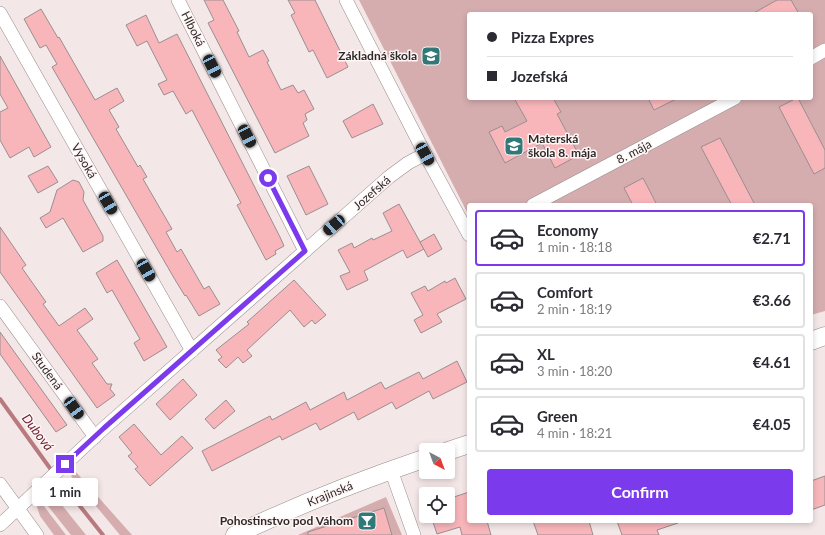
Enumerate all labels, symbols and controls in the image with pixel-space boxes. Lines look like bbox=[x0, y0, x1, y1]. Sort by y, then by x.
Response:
street label: Hlboká bbox=[178, 9, 209, 49]
text: Pizza Expres bbox=[511, 28, 594, 46]
school or university icon: Základná škola bbox=[420, 45, 442, 67]
place label: Základná škola bbox=[338, 48, 417, 63]
car bbox=[201, 53, 223, 79]
text: Jozefská bbox=[511, 67, 568, 85]
car bbox=[236, 123, 258, 149]
place label: Materská škola 8. mája bbox=[528, 131, 596, 160]
school or university icon: Materská škola 8. mája bbox=[503, 135, 525, 157]
street label: 8. mája bbox=[614, 136, 654, 167]
street label: Vysoká bbox=[68, 141, 100, 181]
car bbox=[414, 141, 436, 167]
route start bbox=[259, 169, 277, 187]
street label: Jozefská bbox=[350, 172, 393, 213]
car bbox=[97, 190, 119, 216]
car bbox=[321, 213, 347, 237]
icon: car bbox=[489, 220, 525, 256]
text: Economy bbox=[537, 221, 598, 239]
text: €2.71 bbox=[753, 229, 791, 247]
text: 1 min · 18:18 bbox=[537, 239, 612, 255]
car bbox=[135, 257, 157, 283]
icon: car bbox=[489, 282, 525, 318]
text: Comfort bbox=[537, 283, 593, 301]
text: €3.66 bbox=[753, 291, 791, 309]
text: 2 min · 18:19 bbox=[537, 301, 612, 317]
icon: car bbox=[489, 344, 525, 380]
text: XL bbox=[537, 345, 555, 363]
street label: Studená bbox=[29, 349, 66, 393]
text: €4.61 bbox=[753, 353, 791, 371]
text: 3 min · 18:20 bbox=[537, 363, 612, 379]
car bbox=[62, 395, 86, 421]
icon: car bbox=[489, 406, 525, 442]
text: Green bbox=[537, 407, 578, 425]
water label: Dubová bbox=[19, 410, 57, 454]
text: €4.05 bbox=[753, 415, 791, 433]
text: 4 min · 18:21 bbox=[537, 425, 612, 441]
north arrow bbox=[419, 443, 455, 479]
map controls bbox=[419, 443, 455, 523]
route end bbox=[56, 455, 74, 473]
button: Confirm bbox=[487, 469, 793, 515]
callout: 1 min bbox=[32, 478, 98, 506]
street label: Krajinská bbox=[305, 478, 355, 509]
text: 1 min bbox=[49, 484, 81, 500]
button: locate bbox=[419, 487, 455, 523]
bar icon: Pohostinstvo pod Váhom bbox=[356, 510, 378, 532]
place label: Pohostinstvo pod Váhom bbox=[220, 513, 353, 528]

